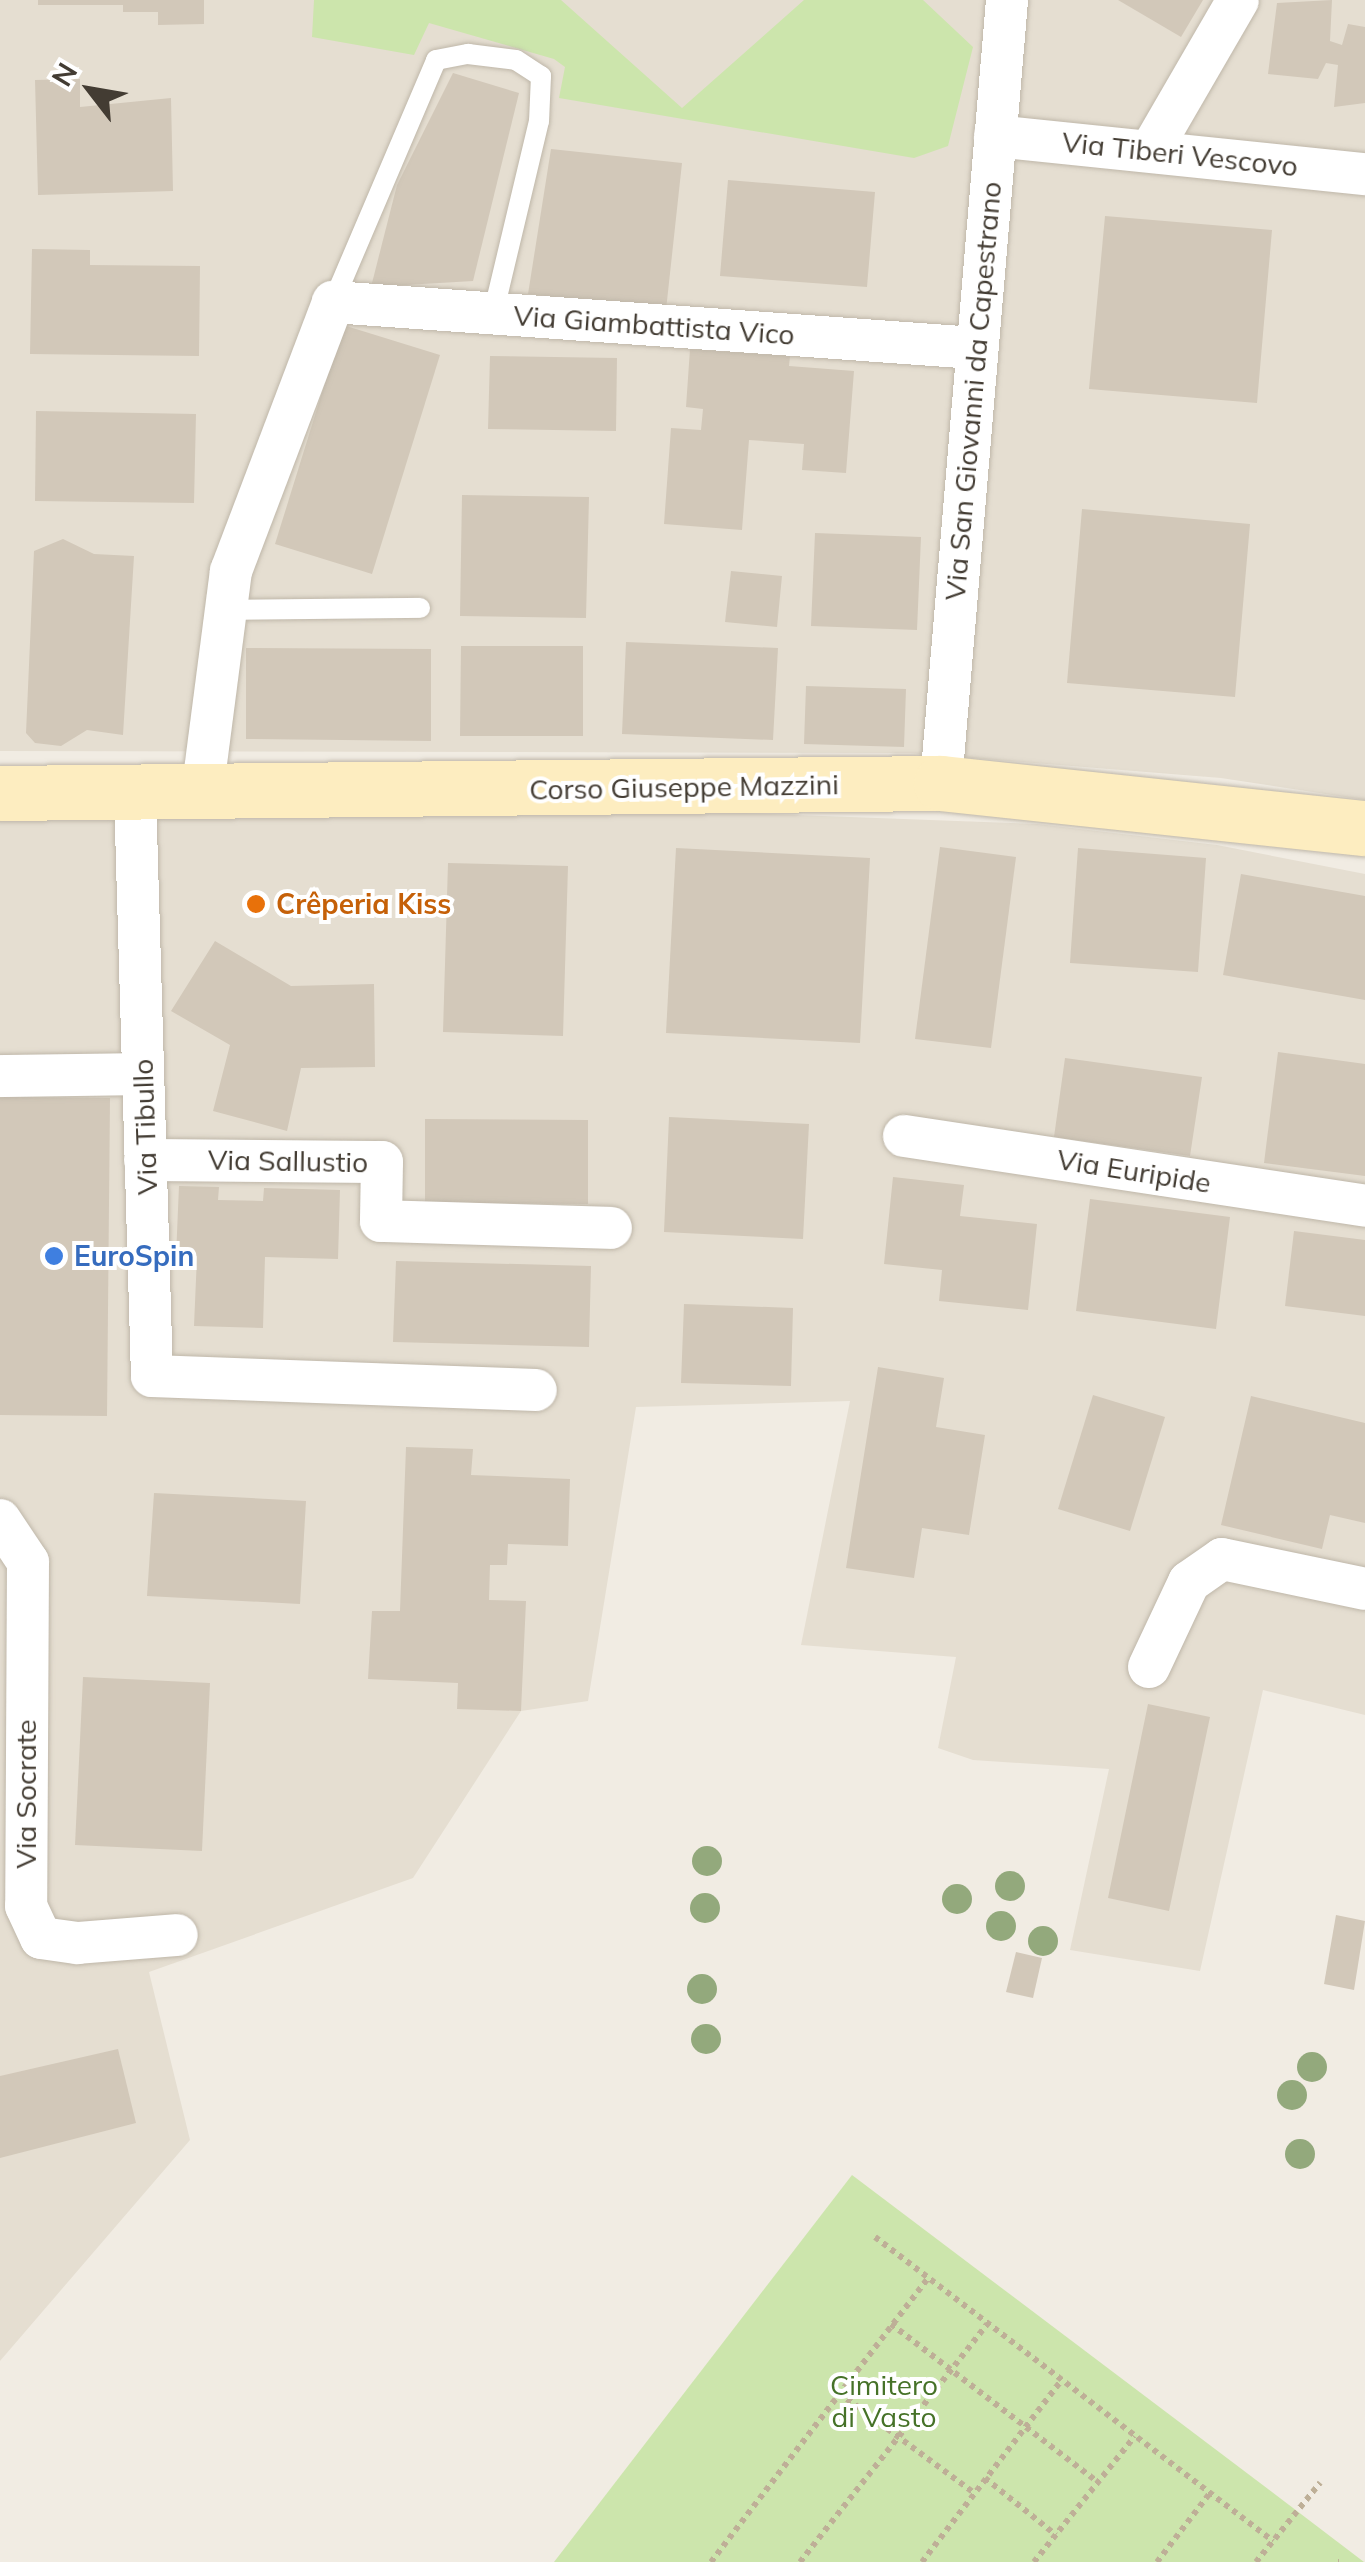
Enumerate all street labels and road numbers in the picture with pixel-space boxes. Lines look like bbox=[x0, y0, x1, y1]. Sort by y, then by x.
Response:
street label: Via Tiberi Vescovo bbox=[1060, 125, 1300, 183]
street label: Via San Giovanni da Capestrano bbox=[938, 180, 1008, 602]
street label: Via Giambattista Vico bbox=[512, 298, 796, 352]
street label: Corso Giuseppe Mazzini bbox=[529, 768, 839, 806]
street label: Via Tibullo bbox=[126, 1058, 164, 1196]
street label: Via Euripide bbox=[1055, 1142, 1213, 1200]
street label: Via Sallustio bbox=[208, 1143, 368, 1179]
street label: Via Socrate bbox=[9, 1719, 43, 1869]

